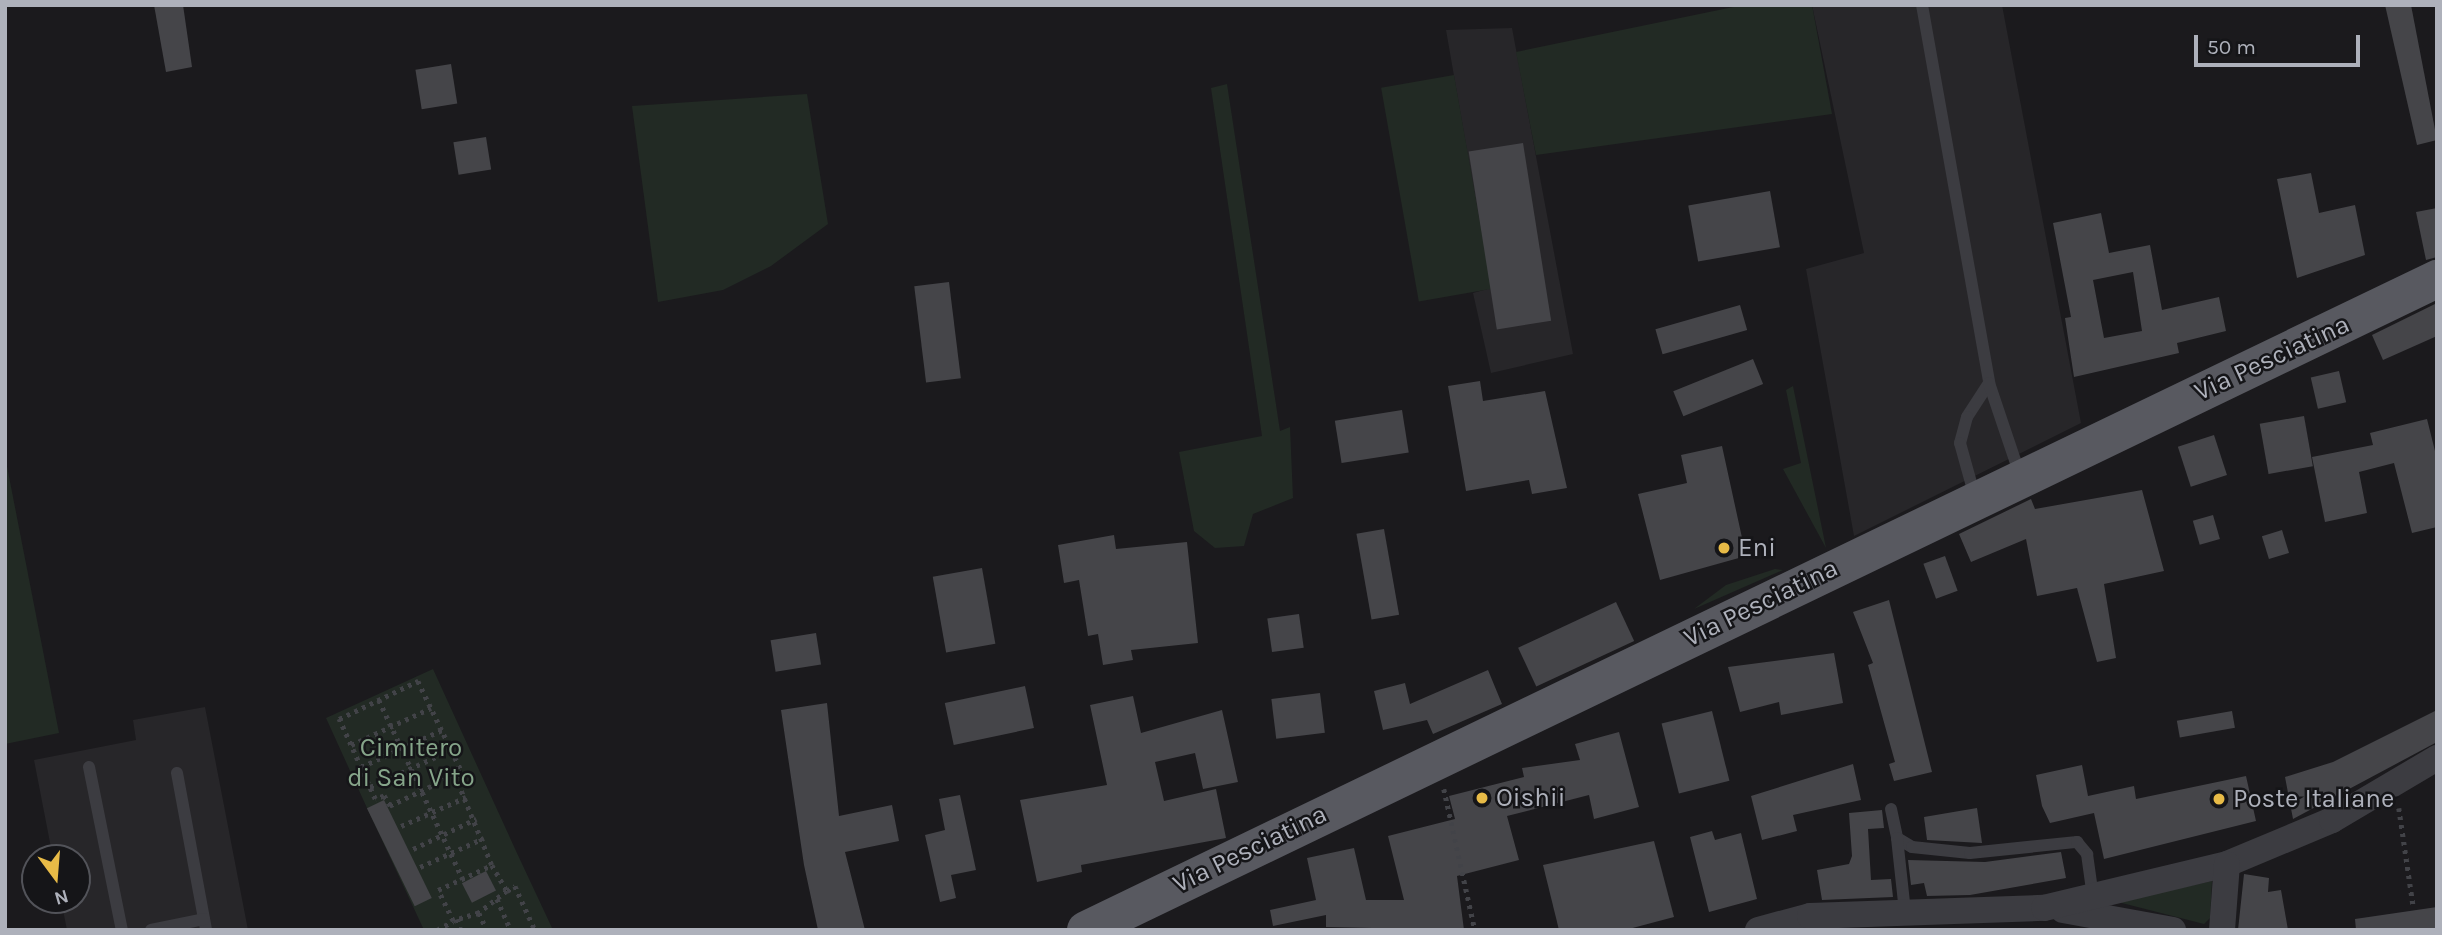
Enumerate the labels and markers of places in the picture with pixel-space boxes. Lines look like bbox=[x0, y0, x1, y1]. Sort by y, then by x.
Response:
place label: Eni bbox=[1738, 532, 1776, 564]
marker: Eni bbox=[1716, 540, 1732, 556]
place label: Oishii bbox=[1496, 782, 1565, 814]
place label: Poste Italiane bbox=[2233, 783, 2394, 815]
marker: Oishii bbox=[1474, 790, 1490, 806]
marker: Poste Italiane bbox=[2211, 791, 2227, 807]

